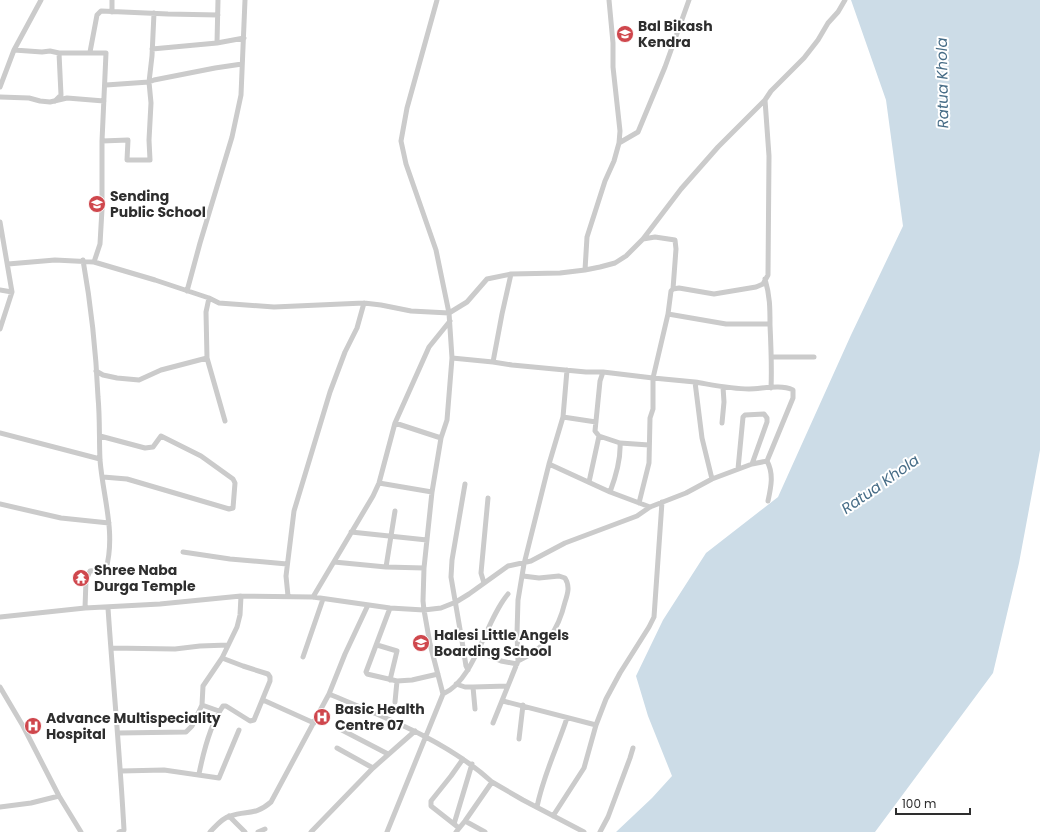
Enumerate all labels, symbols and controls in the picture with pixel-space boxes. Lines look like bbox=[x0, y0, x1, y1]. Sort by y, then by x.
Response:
place label: Bal Bikash Kendra bbox=[638, 16, 713, 52]
school or university icon: Bal Bikash Kendra bbox=[615, 24, 635, 44]
water label: Ratua Khola bbox=[931, 37, 953, 129]
place label: Sending Public School bbox=[110, 186, 206, 222]
school or university icon: Sending Public School bbox=[87, 194, 107, 214]
water label: Ratua Khola bbox=[837, 449, 923, 519]
place label: Shree Naba Durga Temple bbox=[94, 560, 196, 596]
temple icon: Shree Naba Durga Temple bbox=[71, 568, 91, 588]
place label: Halesi Little Angels Boarding School bbox=[434, 625, 569, 661]
school or university icon: Halesi Little Angels Boarding School bbox=[411, 633, 431, 653]
place label: Basic Health Centre 07 bbox=[335, 699, 425, 735]
hospital icon: Basic Health Centre 07 bbox=[312, 707, 332, 727]
place label: Advance Multispeciality Hospital bbox=[46, 708, 221, 744]
hospital icon: Advance Multispeciality Hospital bbox=[23, 716, 43, 736]
scale bar bbox=[896, 790, 970, 816]
text: 100 m bbox=[902, 795, 936, 812]

